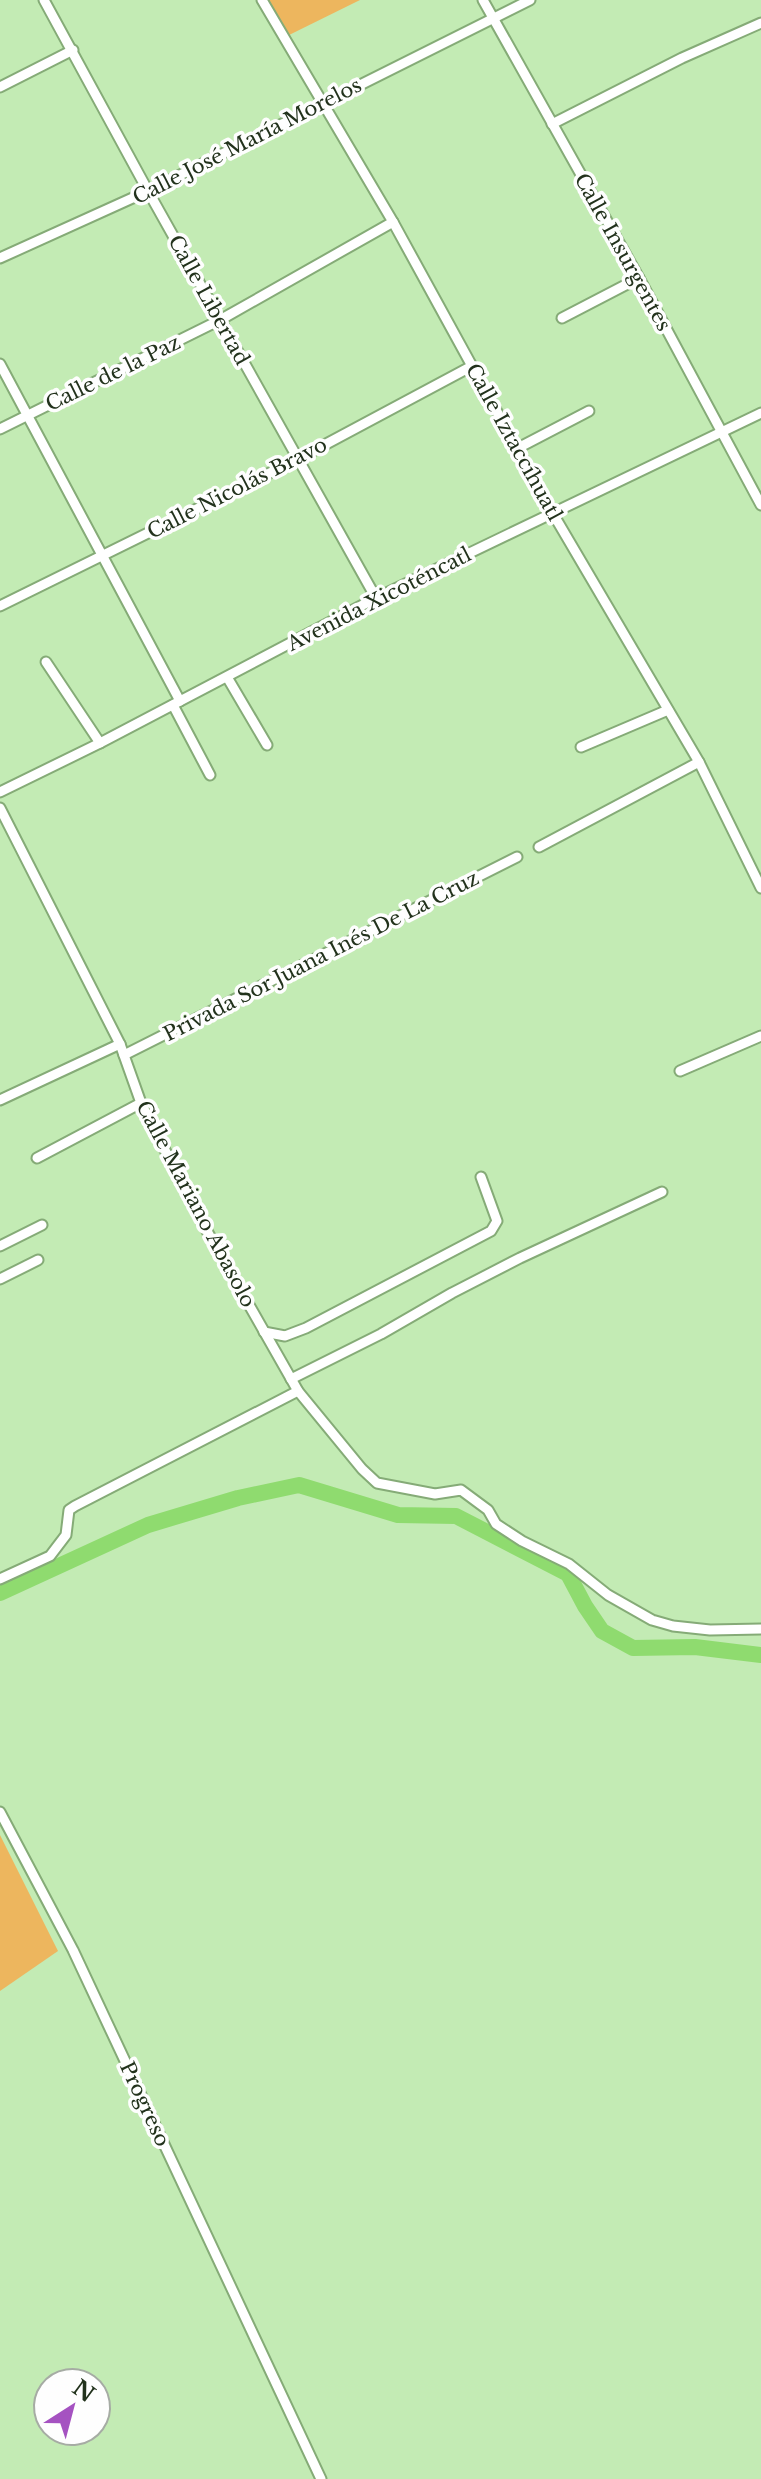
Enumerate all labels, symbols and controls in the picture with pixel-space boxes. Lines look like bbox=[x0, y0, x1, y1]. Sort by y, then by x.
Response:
street label: Calle José María Morelos bbox=[129, 73, 365, 209]
street label: Calle Insurgentes bbox=[570, 169, 676, 335]
street label: Calle Libertad bbox=[163, 231, 255, 369]
street label: Calle de la Paz bbox=[42, 330, 184, 416]
street label: Calle Iztaccíhuatl bbox=[461, 359, 567, 525]
street label: Calle Nicolás Bravo bbox=[143, 432, 331, 544]
street label: Avenida Xicoténcatl bbox=[282, 542, 475, 656]
street label: Privada Sor Juana Inés De La Cruz bbox=[159, 866, 483, 1046]
street label: Calle Mariano Abasolo bbox=[131, 1096, 261, 1312]
street label: Progreso bbox=[115, 2058, 175, 2150]
north arrow bbox=[32, 2367, 112, 2447]
text: N bbox=[67, 2374, 100, 2408]

